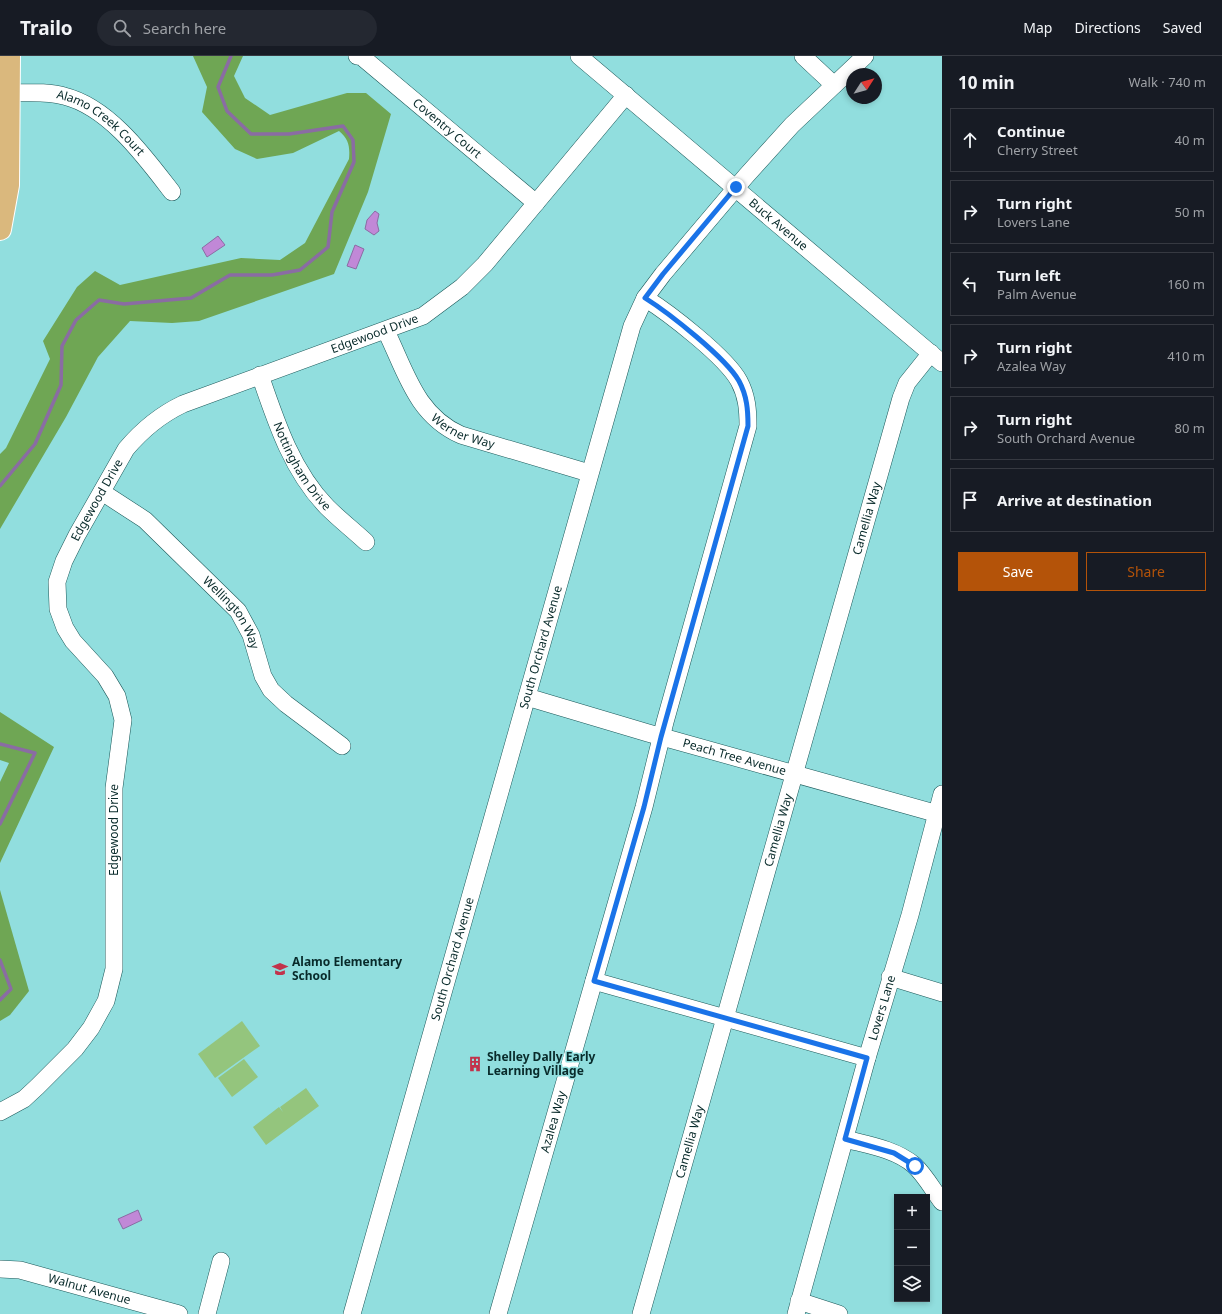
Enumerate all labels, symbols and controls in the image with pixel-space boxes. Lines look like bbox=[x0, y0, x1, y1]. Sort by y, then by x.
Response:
search box bbox=[97, 10, 377, 46]
text: Trailo bbox=[20, 15, 73, 41]
icon: search bbox=[111, 17, 133, 39]
text: Search here bbox=[143, 18, 226, 38]
text: Map bbox=[1023, 18, 1052, 37]
text: Directions bbox=[1074, 18, 1141, 37]
text: Saved bbox=[1163, 18, 1202, 37]
north arrow bbox=[846, 68, 882, 104]
text: 10 min bbox=[958, 71, 1015, 94]
text: Walk · 740 m bbox=[1128, 73, 1206, 91]
street label: Alamo Creek Court bbox=[55, 85, 149, 160]
street label: Coventry Court bbox=[409, 94, 486, 162]
text: Continue bbox=[997, 121, 1065, 141]
icon: ahead bbox=[959, 129, 981, 151]
text: 40 m bbox=[1175, 131, 1205, 149]
text: Cherry Street bbox=[997, 141, 1078, 159]
route end bbox=[727, 178, 745, 196]
text: Turn right bbox=[997, 193, 1072, 213]
street label: Buck Avenue bbox=[745, 194, 812, 254]
icon: right bbox=[959, 201, 981, 223]
text: 50 m bbox=[1175, 203, 1205, 221]
text: Lovers Lane bbox=[997, 213, 1070, 231]
text: Turn left bbox=[997, 265, 1061, 285]
icon: left bbox=[959, 273, 981, 295]
text: 160 m bbox=[1167, 275, 1205, 293]
text: Palm Avenue bbox=[997, 285, 1077, 303]
street label: Edgewood Drive bbox=[328, 309, 421, 357]
text: Turn right bbox=[997, 337, 1072, 357]
icon: right bbox=[959, 345, 981, 367]
text: 410 m bbox=[1167, 347, 1205, 365]
text: Azalea Way bbox=[997, 357, 1066, 375]
street label: Werner Way bbox=[428, 409, 498, 453]
text: Turn right bbox=[997, 409, 1072, 429]
icon: right bbox=[959, 417, 981, 439]
street label: Nottingham Drive bbox=[269, 419, 335, 514]
text: 80 m bbox=[1175, 419, 1205, 437]
text: South Orchard Avenue bbox=[997, 429, 1135, 447]
street label: Edgewood Drive bbox=[66, 455, 127, 544]
street label: Camellia Way bbox=[848, 479, 885, 557]
icon: arrive bbox=[959, 489, 981, 511]
text: Arrive at destination bbox=[997, 490, 1152, 510]
button: Save bbox=[958, 552, 1078, 591]
button: Share bbox=[1086, 552, 1206, 591]
street label: Wellington Way bbox=[199, 572, 264, 652]
street label: South Orchard Avenue bbox=[515, 583, 566, 711]
street label: Peach Tree Avenue bbox=[681, 734, 789, 779]
street label: Edgewood Drive bbox=[105, 783, 122, 876]
street label: Camellia Way bbox=[759, 791, 797, 869]
street label: South Orchard Avenue bbox=[427, 895, 478, 1023]
place label: Alamo Elementary School bbox=[292, 953, 402, 984]
school or university icon: Alamo Elementary School bbox=[271, 960, 289, 978]
street label: Lovers Lane bbox=[864, 973, 899, 1042]
place label: Shelley Dally Early Learning Village bbox=[487, 1048, 596, 1079]
building icon: Shelley Dally Early Learning Village bbox=[466, 1055, 484, 1073]
street label: Azalea Way bbox=[536, 1088, 570, 1155]
street label: Camellia Way bbox=[671, 1102, 708, 1180]
route start bbox=[906, 1157, 924, 1175]
map controls bbox=[894, 1194, 930, 1302]
button: + bbox=[894, 1194, 930, 1230]
button: − bbox=[894, 1230, 930, 1266]
button: layers bbox=[894, 1266, 930, 1302]
street label: Walnut Avenue bbox=[46, 1269, 133, 1308]

